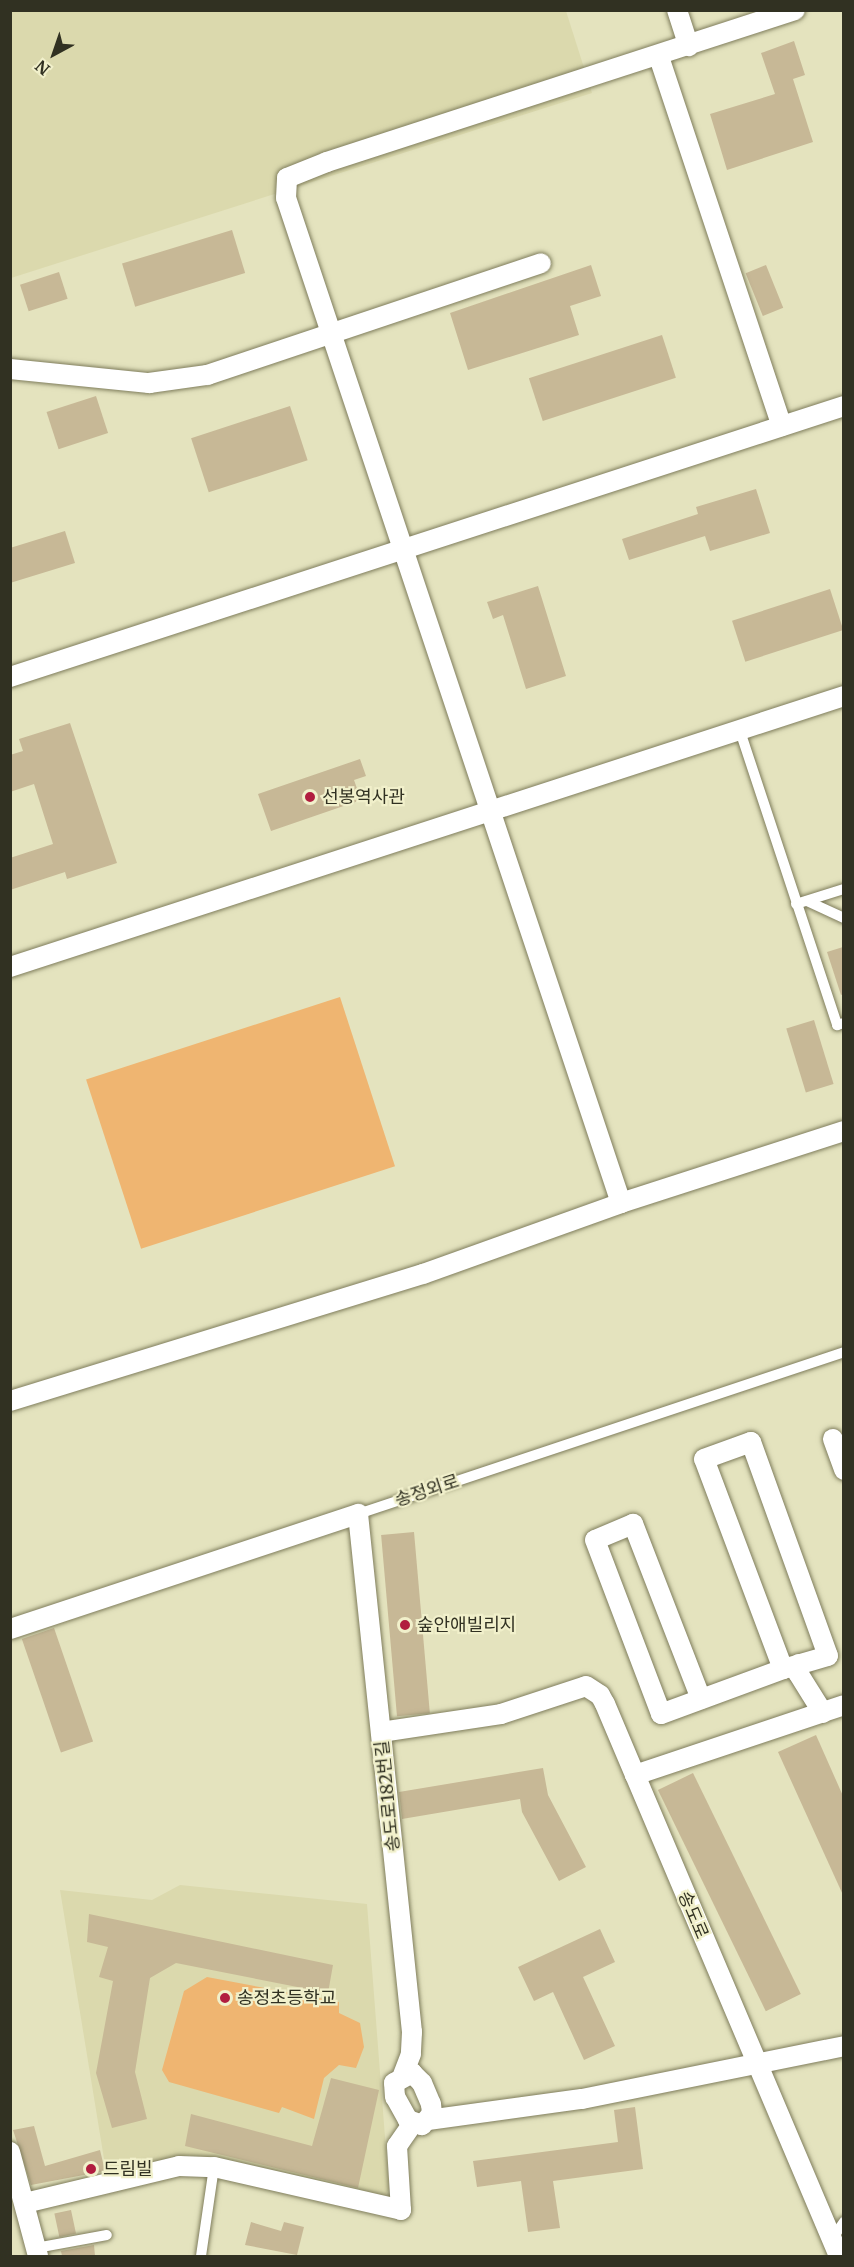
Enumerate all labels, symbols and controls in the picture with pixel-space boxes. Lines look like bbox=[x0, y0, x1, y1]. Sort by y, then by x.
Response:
north arrow bbox=[24, 24, 84, 84]
text: N bbox=[31, 56, 54, 80]
place label: 선봉역사관 bbox=[322, 786, 405, 808]
marker: 선봉역사관 bbox=[303, 790, 317, 804]
street label: 송정외로 bbox=[392, 1470, 462, 1512]
place label: 숲안애빌리지 bbox=[417, 1614, 516, 1636]
marker: 숲안애빌리지 bbox=[398, 1618, 412, 1632]
street label: 송도로182번길 bbox=[371, 1739, 405, 1853]
street label: 송도로 bbox=[673, 1888, 713, 1942]
place label: 송정초등학교 bbox=[237, 1987, 336, 2009]
marker: 송정초등학교 bbox=[218, 1991, 232, 2005]
place label: 드림빌 bbox=[103, 2158, 153, 2180]
marker: 드림빌 bbox=[84, 2162, 98, 2176]

